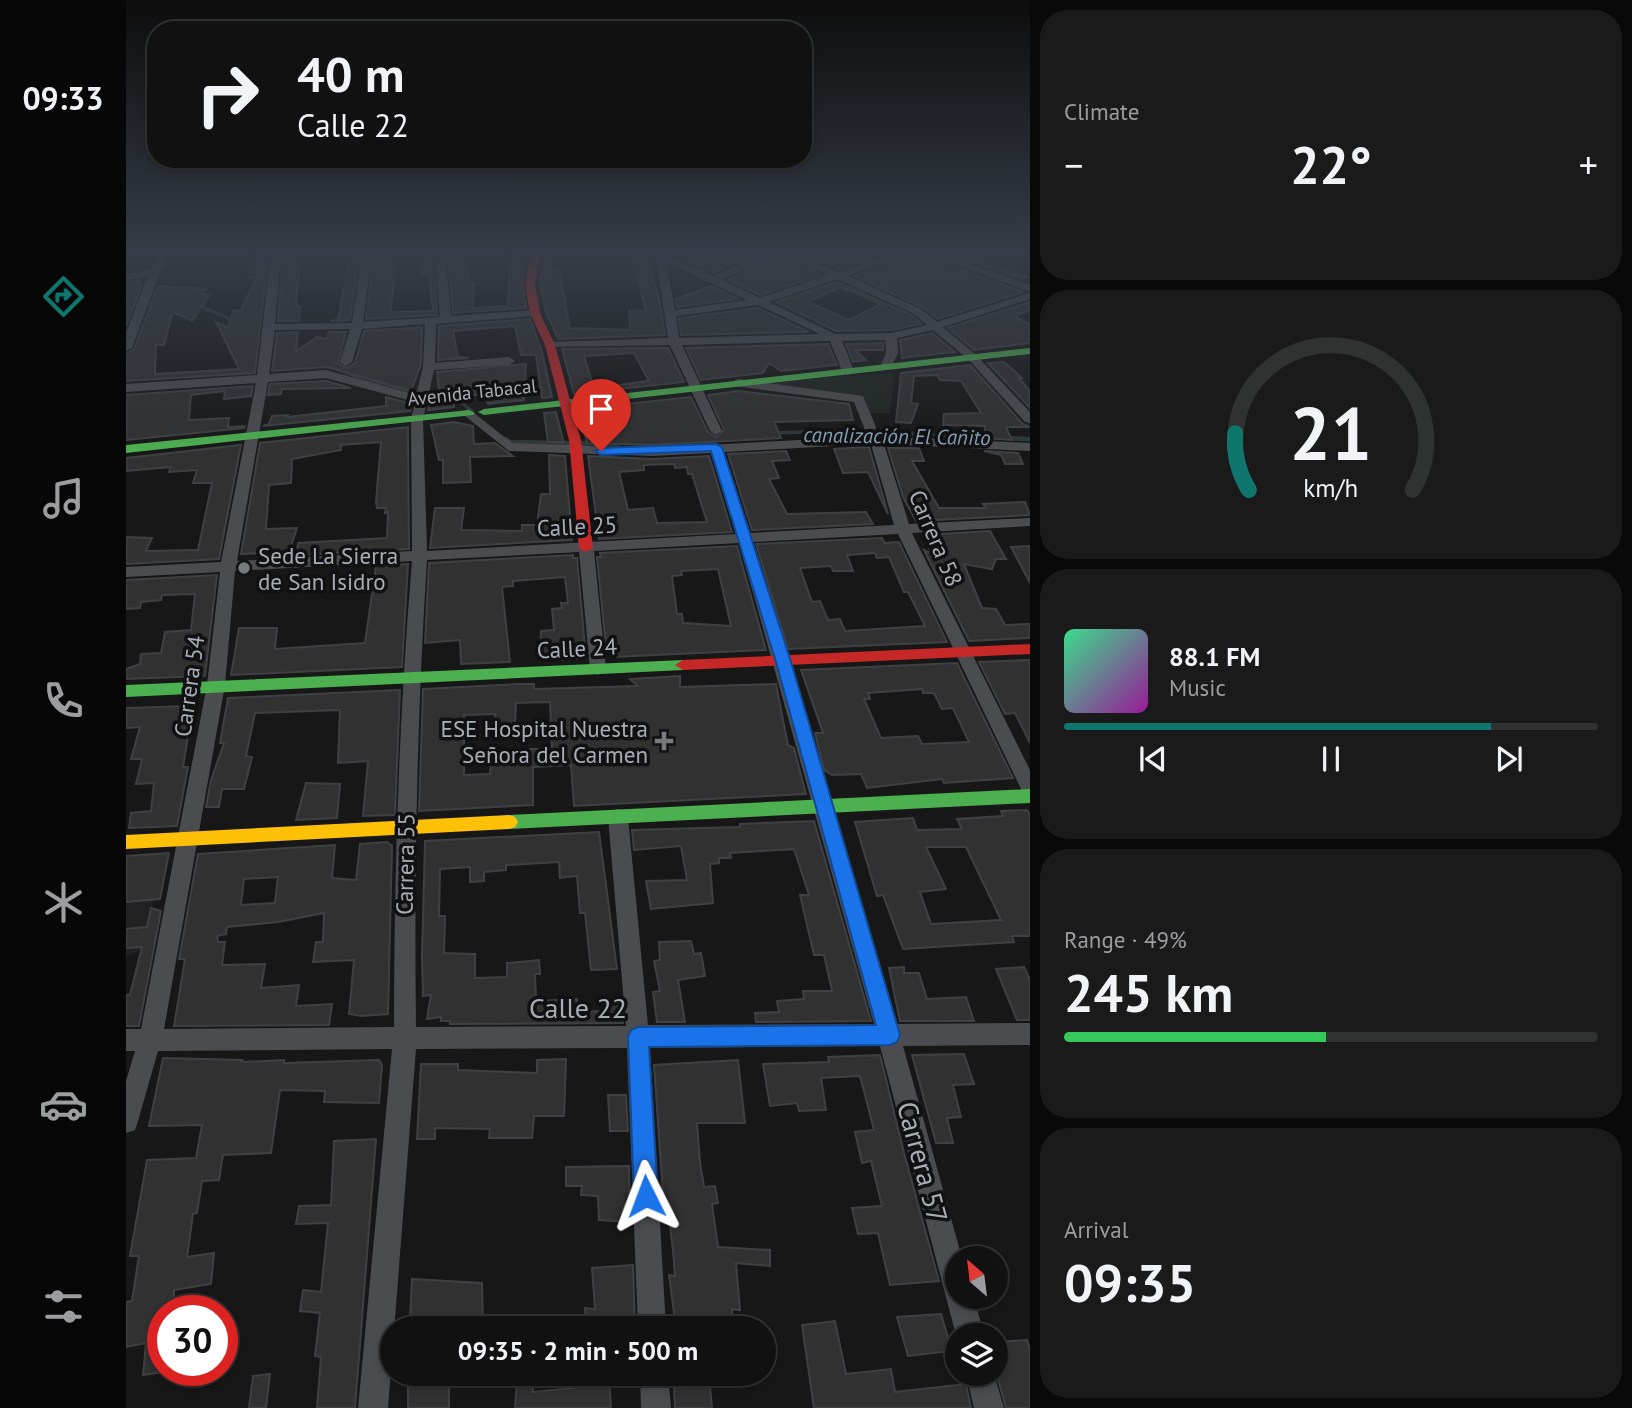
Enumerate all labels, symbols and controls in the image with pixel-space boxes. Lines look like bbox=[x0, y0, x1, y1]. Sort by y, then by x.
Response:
text: 40 m bbox=[297, 42, 404, 106]
icon: right bbox=[182, 49, 273, 140]
text: 09:33 bbox=[22, 77, 104, 119]
text: Climate bbox=[1064, 97, 1139, 126]
text: Calle 22 bbox=[297, 104, 409, 146]
text: 22° bbox=[1290, 131, 1372, 198]
text: − bbox=[1064, 140, 1083, 189]
text: + bbox=[1579, 140, 1598, 189]
icon: directions bbox=[39, 272, 88, 321]
street label: Avenida Tabacal bbox=[406, 373, 538, 411]
pin bbox=[571, 379, 631, 451]
text: 21 bbox=[1290, 387, 1372, 481]
icon: arrive bbox=[582, 390, 620, 428]
water label: canalización El Cañito bbox=[803, 421, 991, 451]
text: km/h bbox=[1304, 472, 1358, 504]
icon: music bbox=[39, 474, 88, 523]
street label: Carrera 58 bbox=[903, 485, 969, 591]
street label: Calle 25 bbox=[536, 509, 618, 543]
place label: Sede La Sierra de San Isidro bbox=[258, 541, 398, 596]
marker: Sede La Sierra de San Isidro bbox=[236, 560, 252, 576]
street label: Calle 24 bbox=[536, 631, 618, 665]
street label: Carrera 54 bbox=[168, 633, 211, 738]
text: 88.1 FM bbox=[1169, 640, 1260, 673]
text: Music bbox=[1169, 673, 1226, 702]
icon: phone bbox=[39, 676, 88, 725]
place label: ESE Hospital Nuestra Señora del Carmen bbox=[441, 714, 648, 769]
marker: ESE Hospital Nuestra Señora del Carmen bbox=[654, 731, 674, 751]
icon: previous bbox=[1134, 740, 1172, 778]
icon: pause bbox=[1312, 740, 1350, 778]
icon: next bbox=[1490, 740, 1528, 778]
street label: Carrera 55 bbox=[390, 813, 420, 915]
icon: climate bbox=[39, 878, 88, 927]
text: Range · 49% bbox=[1064, 925, 1187, 954]
text: 245 km bbox=[1064, 959, 1233, 1026]
street label: Calle 22 bbox=[529, 989, 627, 1026]
icon: car bbox=[39, 1080, 88, 1129]
street label: Carrera 57 bbox=[889, 1097, 957, 1227]
position arrow bbox=[609, 1159, 683, 1233]
text: Arrival bbox=[1064, 1215, 1128, 1244]
north arrow bbox=[945, 1246, 1008, 1309]
map controls bbox=[945, 1246, 1008, 1386]
text: 09:35 bbox=[1064, 1249, 1196, 1316]
icon: filters bbox=[39, 1282, 88, 1331]
speed limit sign: 30 bbox=[147, 1295, 238, 1386]
button: layers bbox=[945, 1323, 1008, 1386]
text: 09:35 · 2 min · 500 m bbox=[458, 1334, 698, 1367]

